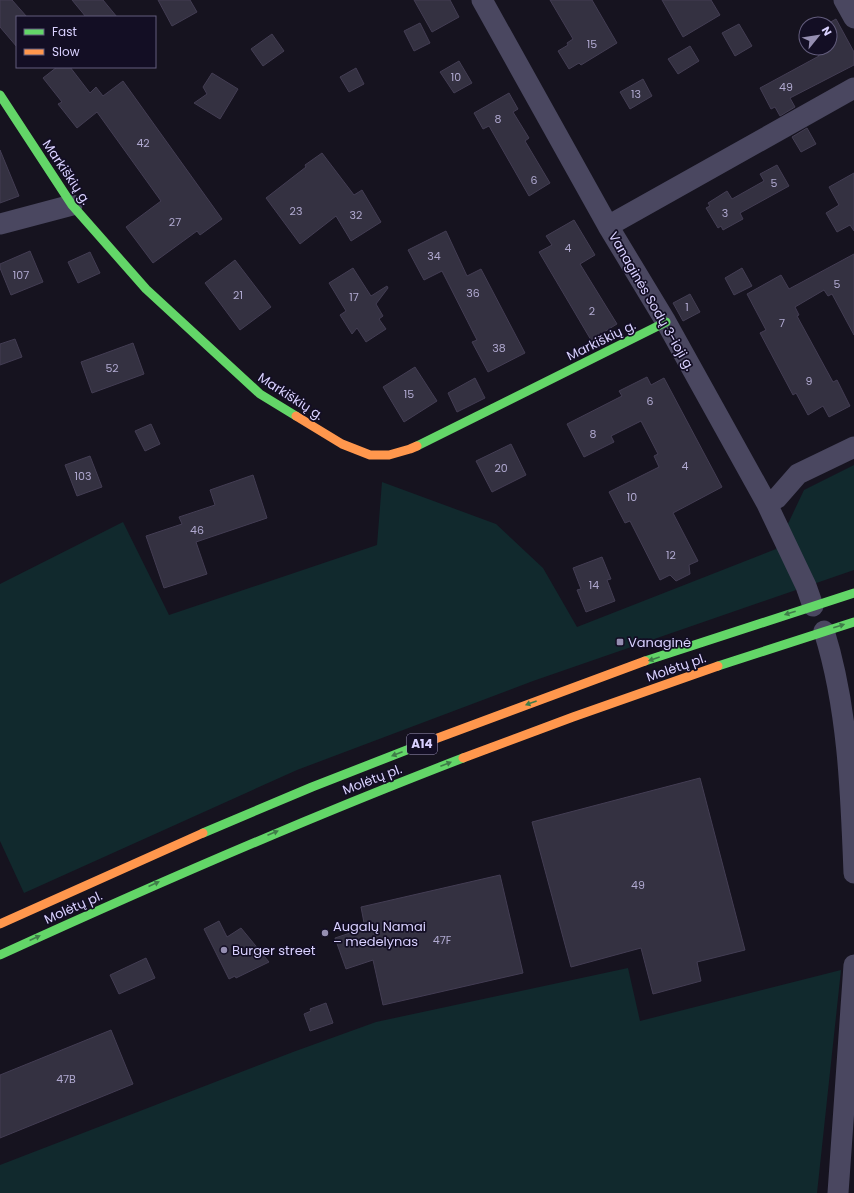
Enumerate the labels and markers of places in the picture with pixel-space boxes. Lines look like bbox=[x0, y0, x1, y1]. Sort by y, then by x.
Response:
place label: Vanaginė bbox=[628, 633, 691, 652]
marker: Vanaginė bbox=[615, 637, 625, 647]
place label: Augalų Namai – medelynas bbox=[333, 917, 426, 951]
marker: Augalų Namai – medelynas bbox=[320, 928, 330, 938]
place label: Burger street bbox=[232, 941, 316, 960]
marker: Burger street bbox=[219, 945, 229, 955]

